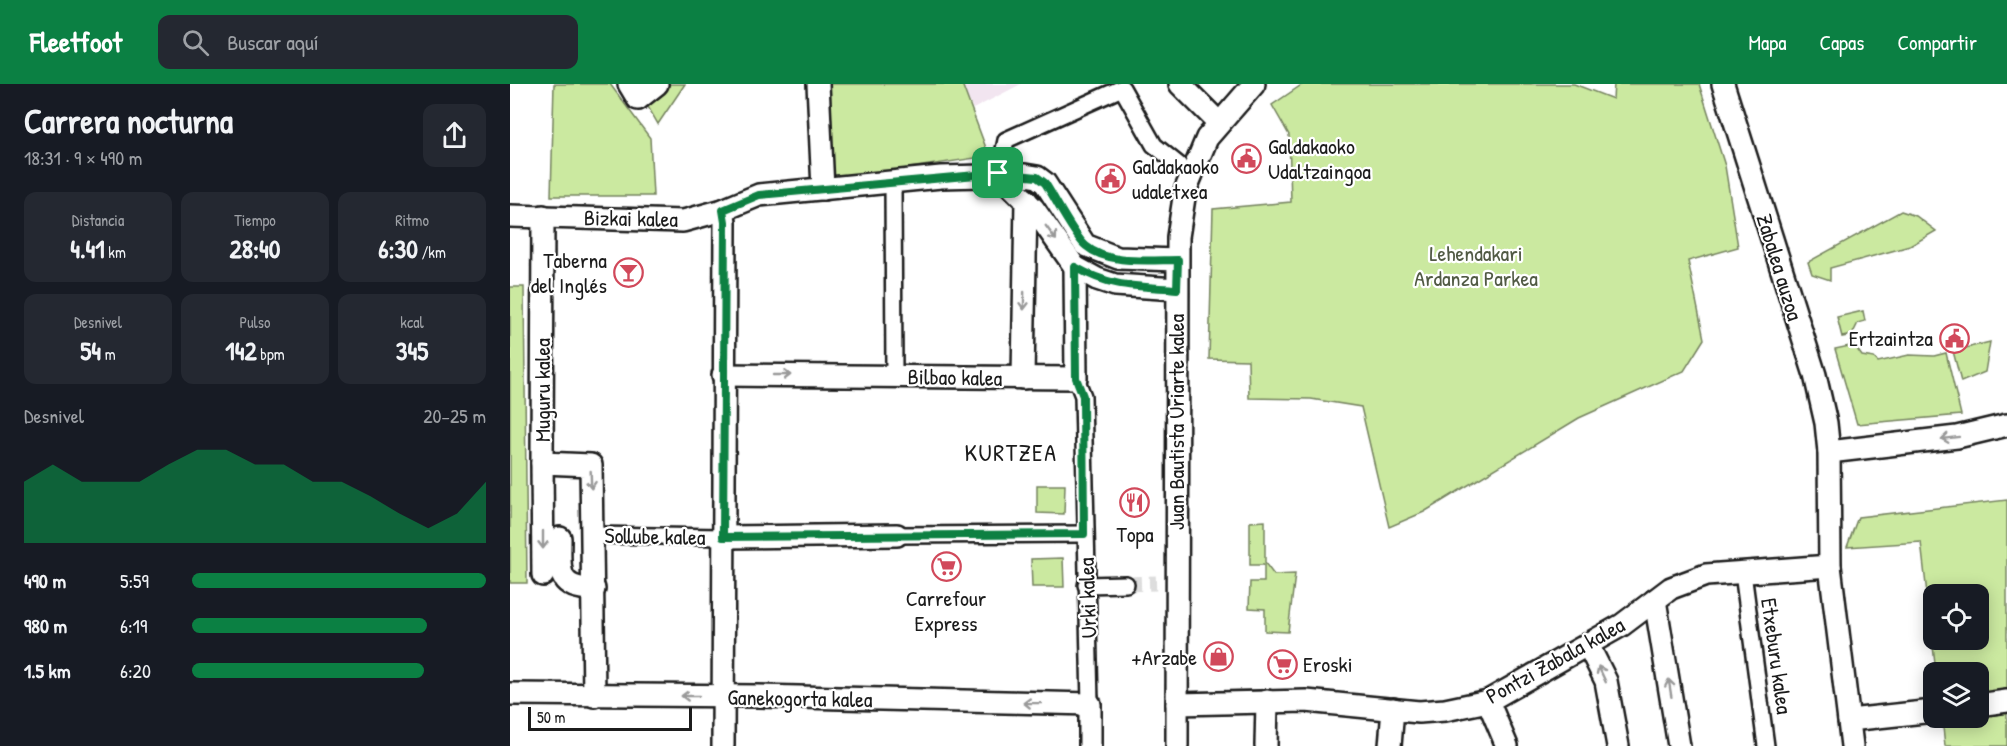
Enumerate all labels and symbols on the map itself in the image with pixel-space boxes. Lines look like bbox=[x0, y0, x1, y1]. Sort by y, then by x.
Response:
place label: Galdakaoko Udaltzaingoa bbox=[1268, 131, 1371, 186]
public building icon: Galdakaoko Udaltzaingoa bbox=[1231, 143, 1263, 175]
pin bbox=[972, 147, 1023, 198]
place label: Galdakaoko udaletxea bbox=[1132, 151, 1219, 206]
public building icon: Galdakaoko udaletxea bbox=[1095, 163, 1127, 195]
street label: Bizkai kalea bbox=[584, 202, 679, 234]
street label: Zabalea auzoa bbox=[1750, 210, 1811, 324]
one-way arrow bbox=[1045, 224, 1057, 240]
park label: Lehendakari Ardanza Parkea bbox=[1414, 238, 1538, 293]
place label: Taberna del Inglés bbox=[531, 245, 607, 300]
bar icon: Taberna del Inglés bbox=[612, 257, 644, 289]
one-way arrow bbox=[1019, 290, 1030, 310]
street label: Juan Bautista Uriarte kalea bbox=[1161, 313, 1191, 530]
public building icon: Ertzaintza bbox=[1938, 322, 1970, 354]
place label: Ertzaintza bbox=[1849, 323, 1933, 353]
street label: Muguru kalea bbox=[527, 338, 557, 442]
street label: Bilbao kalea bbox=[907, 361, 1003, 393]
one-way arrow bbox=[771, 369, 791, 381]
one-way arrow bbox=[1941, 432, 1961, 443]
district label: KURTZEA bbox=[965, 436, 1057, 468]
one-way arrow bbox=[586, 469, 597, 489]
restaurant icon: Topa bbox=[1119, 486, 1151, 518]
place label: Topa bbox=[1116, 519, 1154, 549]
street label: Sollube kalea bbox=[604, 520, 706, 552]
one-way arrow bbox=[537, 530, 549, 550]
supermarket icon: Carrefour Express bbox=[930, 550, 962, 582]
street label: Urki kalea bbox=[1071, 557, 1103, 639]
place label: Carrefour Express bbox=[906, 583, 987, 638]
street label: Etxeburu kalea bbox=[1754, 596, 1800, 716]
street label: Pontzi Zabala kalea bbox=[1480, 609, 1630, 711]
shop icon: +Arzabe bbox=[1202, 641, 1234, 673]
place label: +Arzabe bbox=[1131, 642, 1197, 672]
supermarket icon: Eroski bbox=[1266, 648, 1298, 680]
place label: Eroski bbox=[1303, 649, 1353, 679]
one-way arrow bbox=[1596, 665, 1608, 683]
one-way arrow bbox=[1664, 679, 1675, 699]
street label: Ganekogorta kalea bbox=[727, 682, 873, 714]
one-way arrow bbox=[680, 690, 700, 702]
one-way arrow bbox=[1022, 697, 1042, 709]
scale bar bbox=[528, 704, 692, 732]

